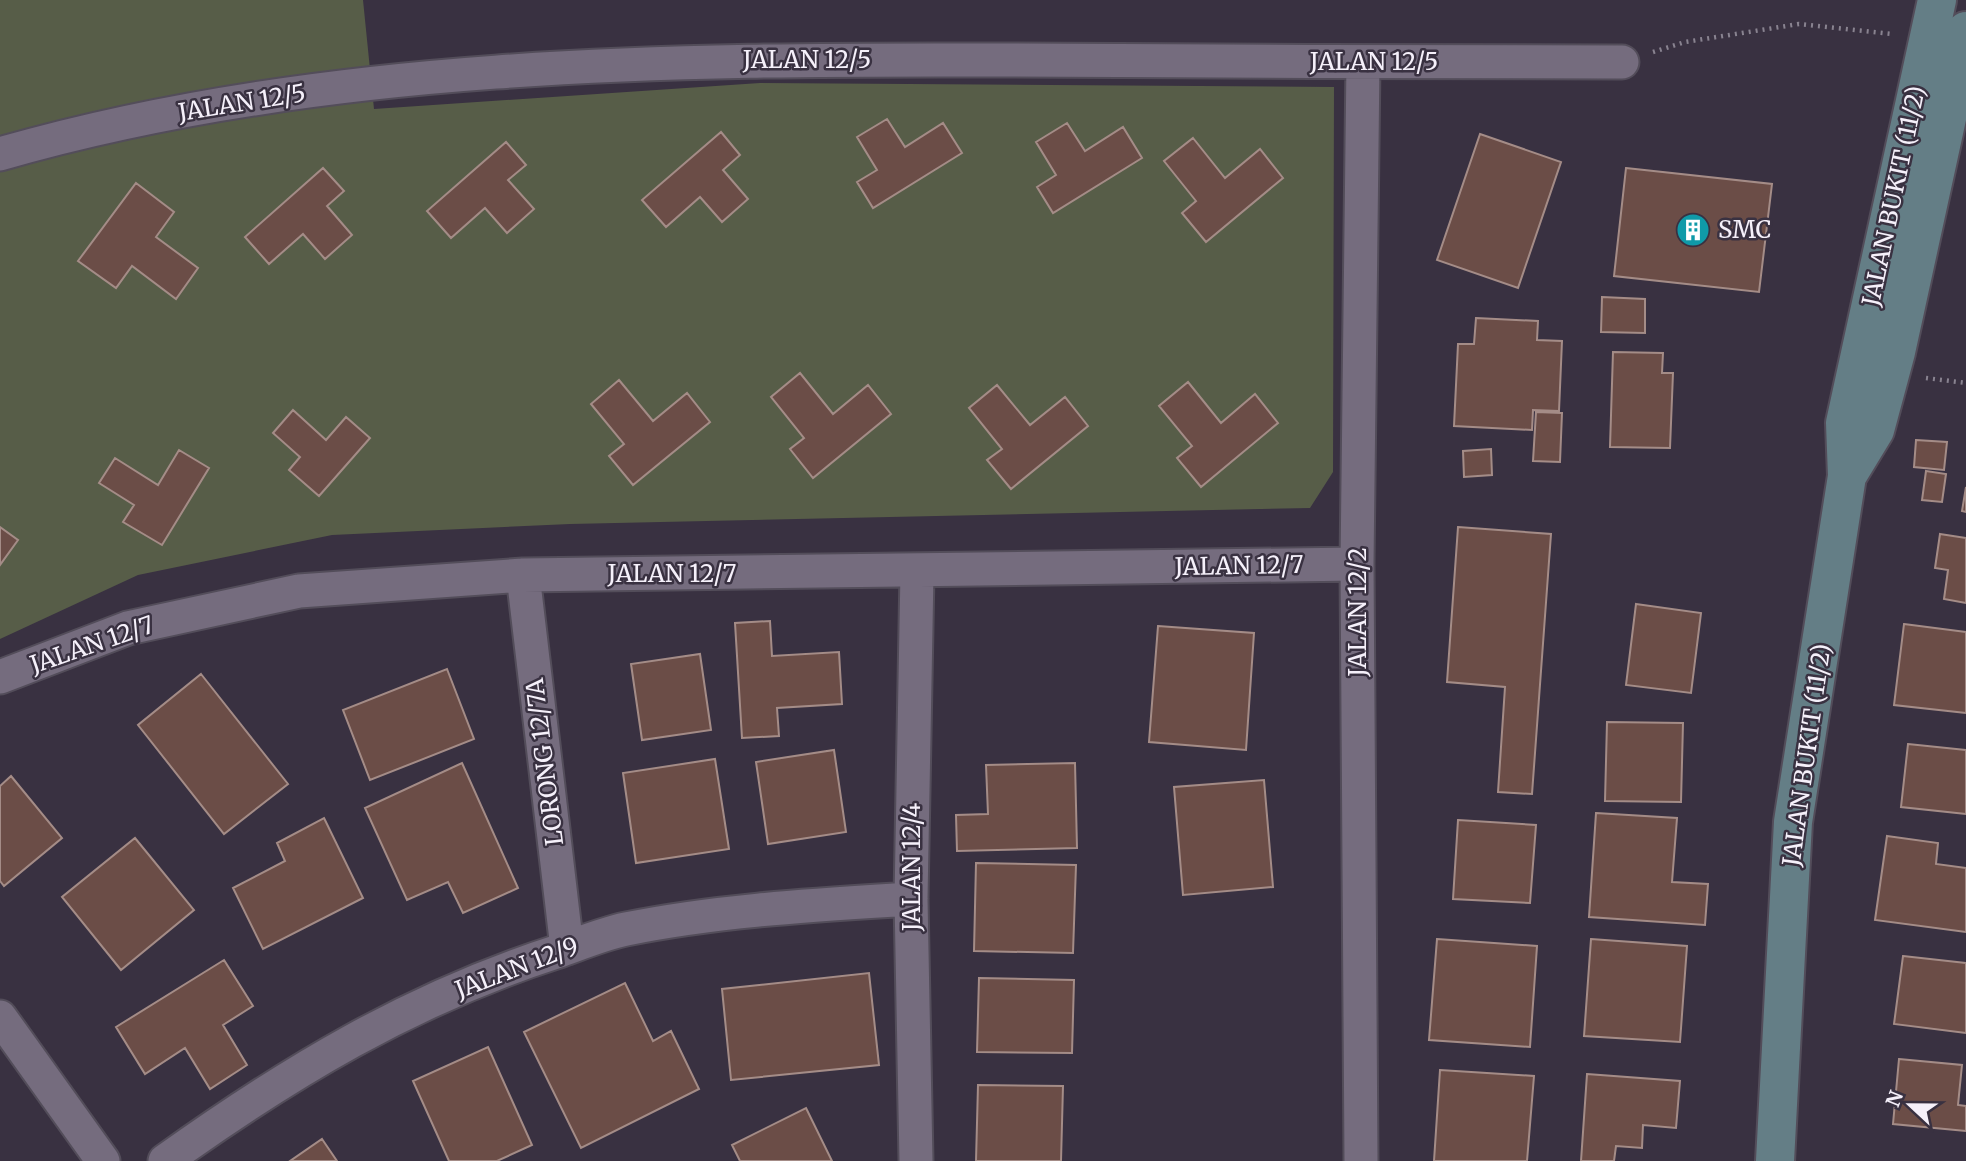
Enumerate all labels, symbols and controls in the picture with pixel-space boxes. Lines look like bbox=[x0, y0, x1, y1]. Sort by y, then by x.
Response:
street label: JALAN 12/5 bbox=[742, 44, 871, 75]
street label: JALAN 12/5 bbox=[1309, 46, 1438, 77]
street label: JALAN 12/5 bbox=[175, 77, 308, 128]
street label: JALAN BUKIT (11/2) bbox=[1855, 83, 1932, 310]
building icon: SMC bbox=[1674, 211, 1712, 249]
place label: SMC bbox=[1718, 214, 1771, 245]
street label: JALAN 12/2 bbox=[1342, 547, 1373, 678]
street label: JALAN 12/7 bbox=[1173, 549, 1304, 582]
street label: JALAN 12/7 bbox=[607, 558, 736, 589]
street label: JALAN 12/7 bbox=[25, 609, 158, 681]
street label: JALAN BUKIT (11/2) bbox=[1775, 642, 1837, 869]
street label: LORONG 12/7A bbox=[519, 676, 570, 848]
street label: JALAN 12/4 bbox=[896, 803, 927, 932]
street label: JALAN 12/9 bbox=[450, 930, 583, 1006]
north arrow bbox=[1875, 1070, 1945, 1140]
text: N bbox=[1880, 1087, 1908, 1110]

